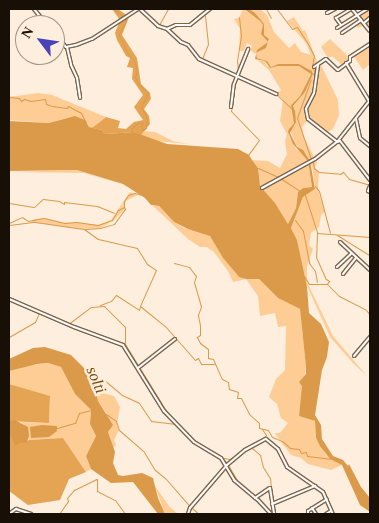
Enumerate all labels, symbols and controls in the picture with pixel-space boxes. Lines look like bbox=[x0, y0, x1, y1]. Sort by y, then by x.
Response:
north arrow bbox=[15, 15, 65, 65]
text: N bbox=[19, 24, 37, 41]
water label: solti bbox=[81, 362, 111, 398]

